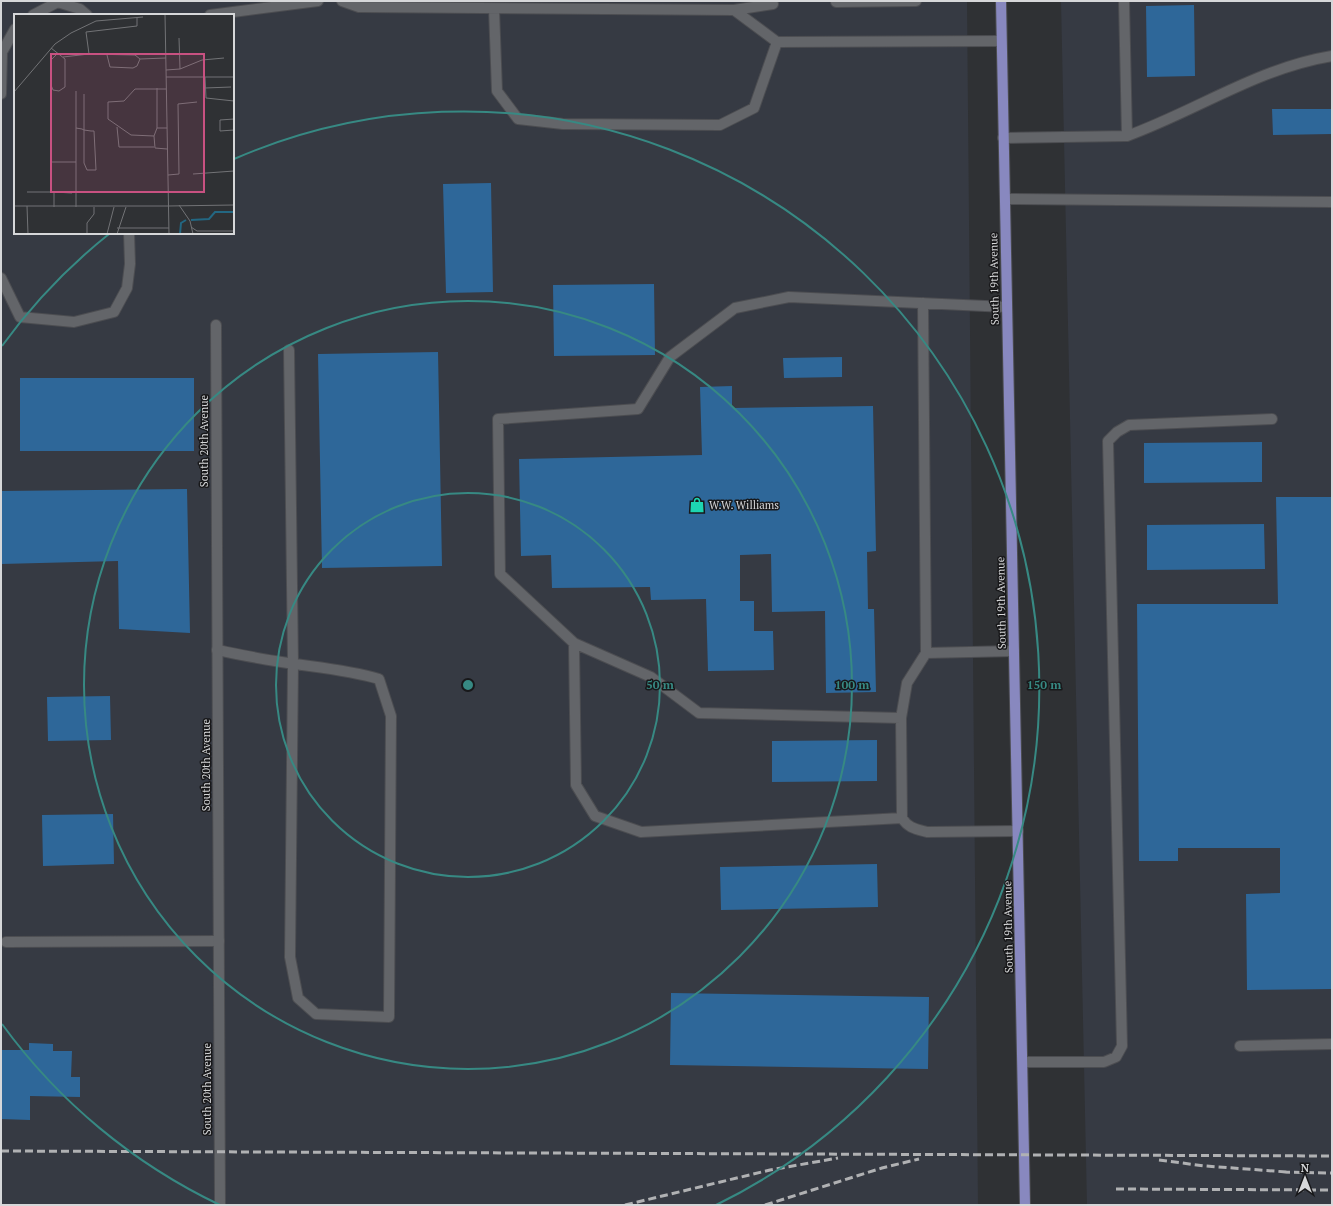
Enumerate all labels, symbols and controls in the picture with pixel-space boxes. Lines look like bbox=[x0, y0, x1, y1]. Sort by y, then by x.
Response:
inset map bbox=[14, 14, 234, 234]
street label: South 19th Avenue bbox=[986, 232, 1002, 325]
street label: South 20th Avenue bbox=[197, 394, 211, 487]
shop icon: W.W. Williams bbox=[688, 496, 706, 514]
place label: W.W. Williams bbox=[709, 498, 779, 512]
street label: South 19th Avenue bbox=[993, 556, 1009, 649]
text: 50 m bbox=[646, 677, 674, 692]
text: 100 m bbox=[835, 677, 869, 692]
text: 150 m bbox=[1027, 677, 1061, 692]
centre of rings bbox=[461, 678, 475, 692]
street label: South 20th Avenue bbox=[199, 718, 213, 811]
street label: South 19th Avenue bbox=[1000, 880, 1016, 973]
street label: South 20th Avenue bbox=[200, 1042, 214, 1135]
north arrow bbox=[1285, 1158, 1325, 1198]
text: N bbox=[1301, 1161, 1310, 1175]

